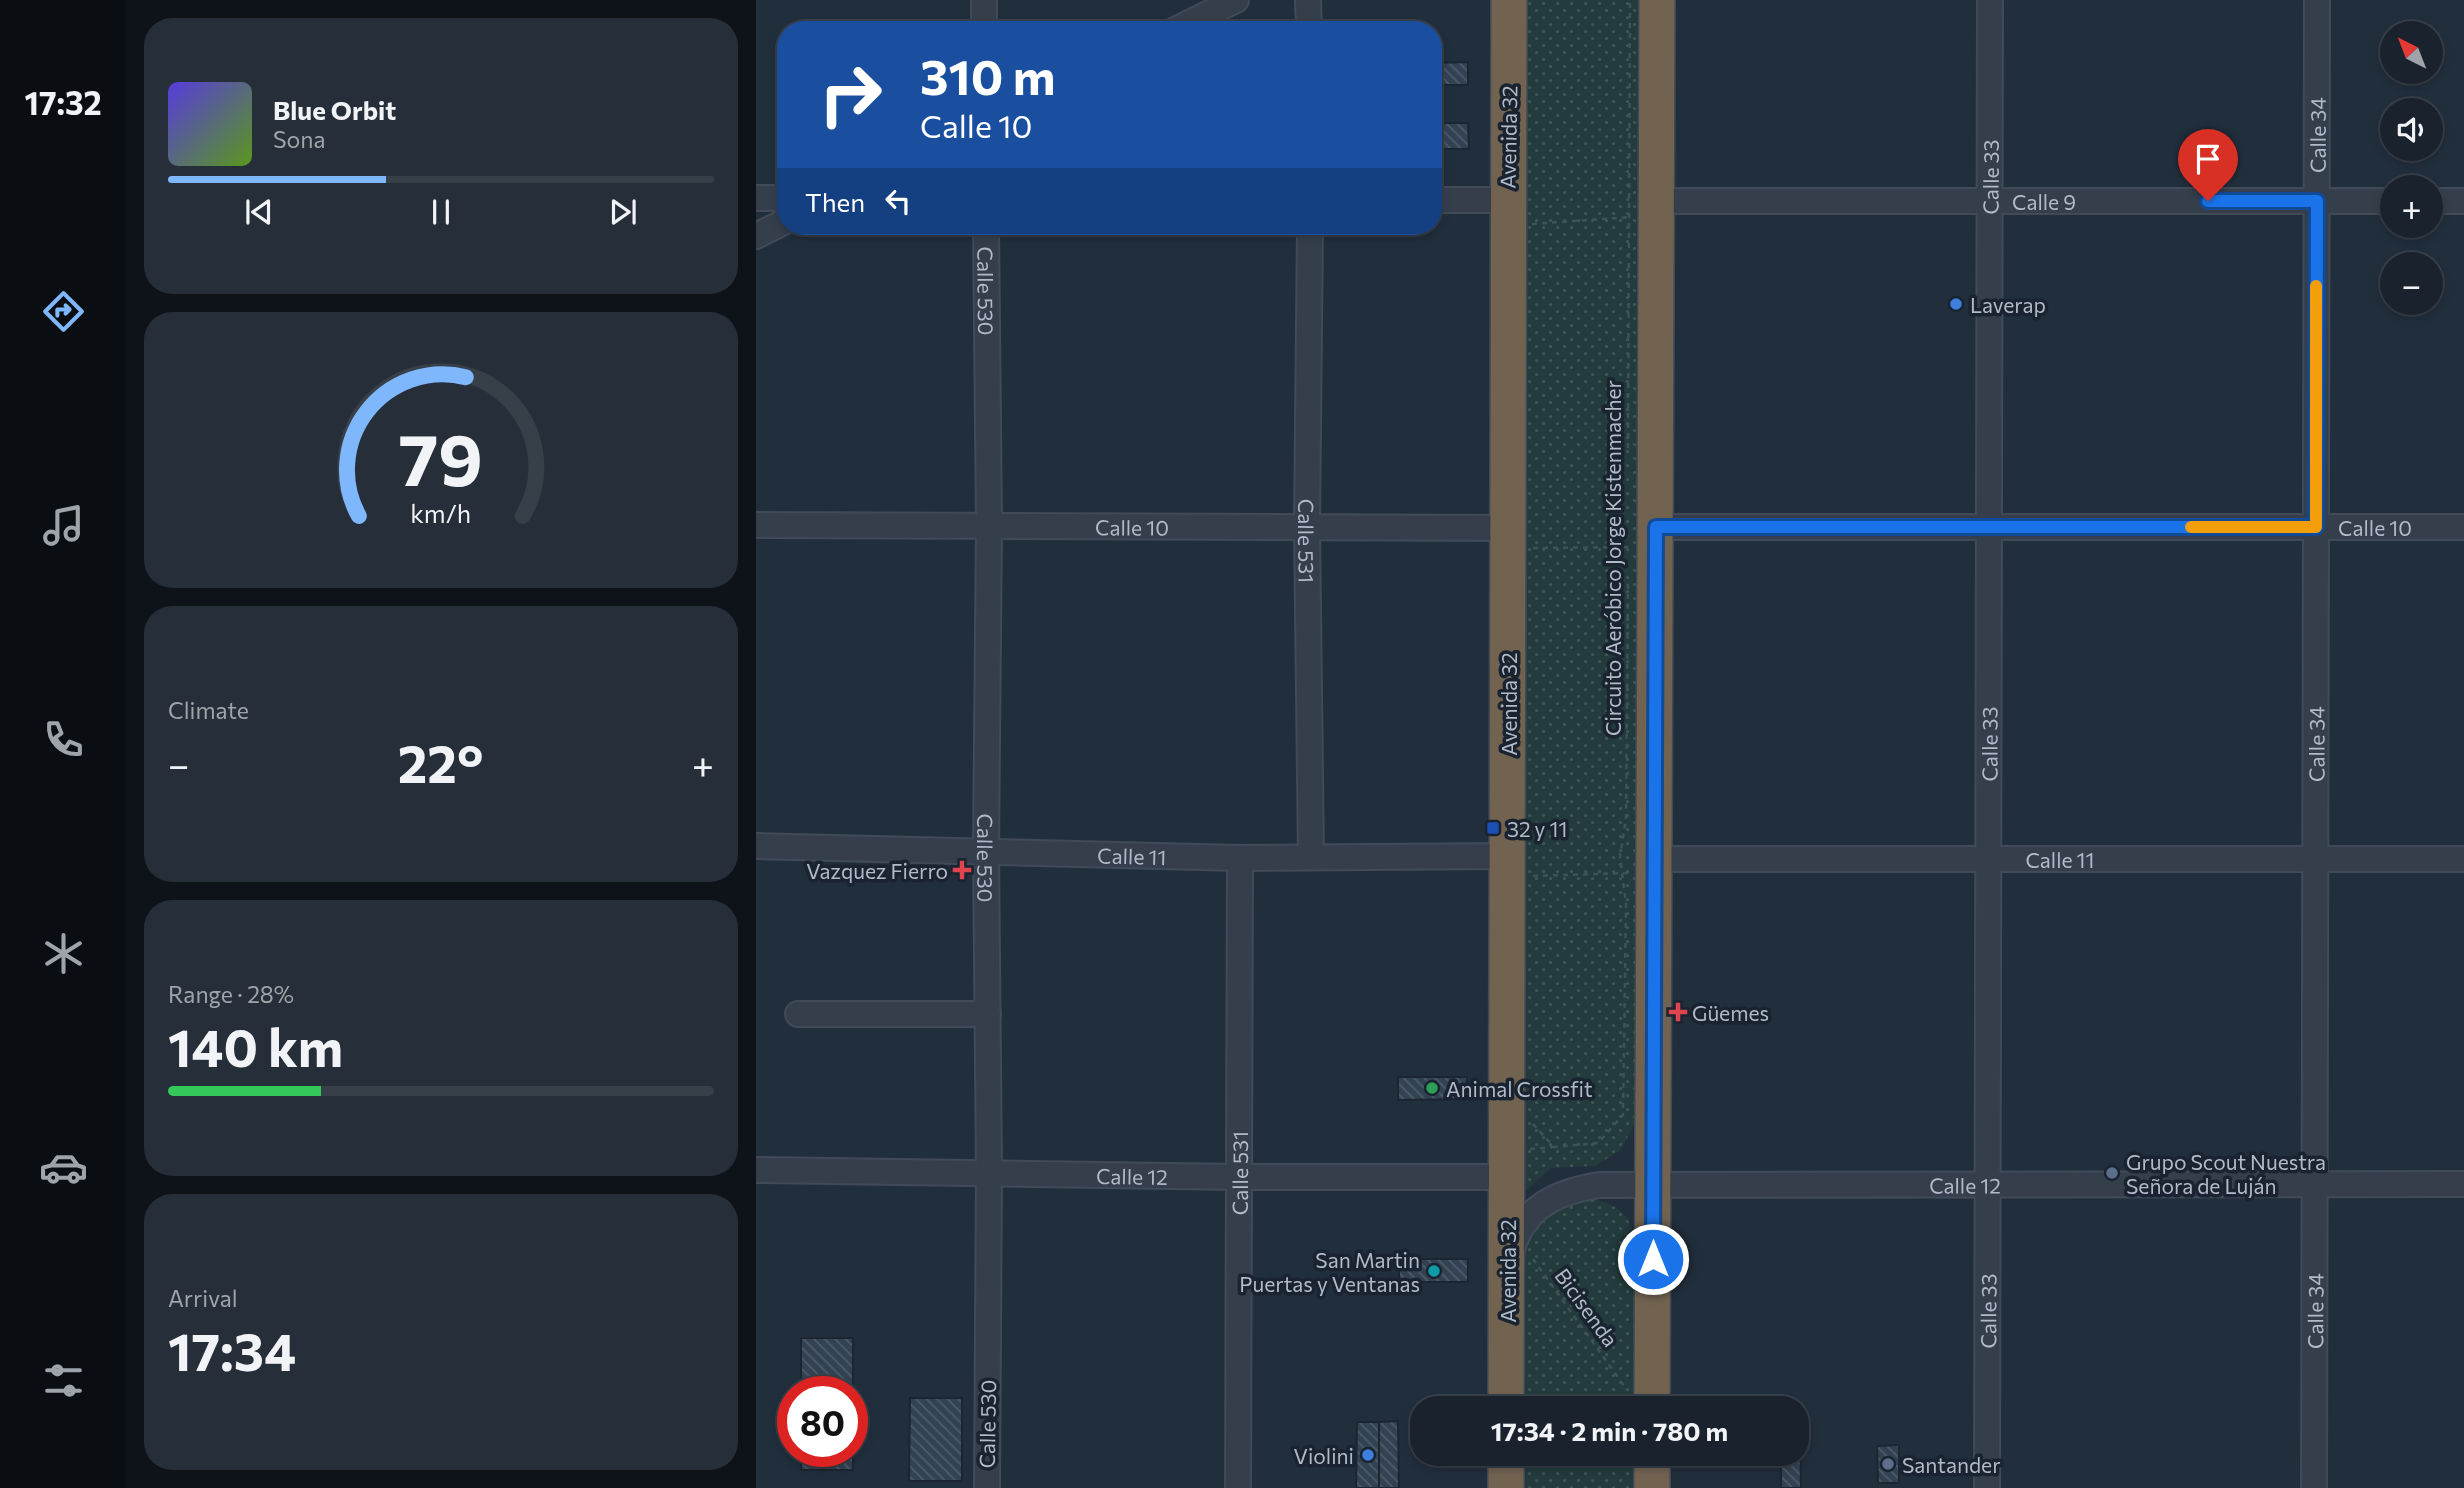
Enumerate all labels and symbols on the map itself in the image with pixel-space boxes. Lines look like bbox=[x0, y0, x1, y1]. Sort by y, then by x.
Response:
north arrow bbox=[2380, 21, 2443, 84]
street label: Avenida 32 bbox=[1495, 85, 1521, 189]
street label: Calle 34 bbox=[2304, 97, 2329, 173]
pin bbox=[2178, 129, 2238, 201]
street label: Calle 33 bbox=[1977, 139, 2002, 215]
street label: Calle 9 bbox=[2012, 189, 2076, 214]
street label: Calle 530 bbox=[974, 246, 1000, 336]
place label: Laverap bbox=[1970, 292, 2046, 317]
marker: Laverap bbox=[1948, 296, 1964, 312]
street label: Circuito Aeróbico Jorge Kistenmacher bbox=[1600, 380, 1625, 736]
street label: Calle 531 bbox=[1294, 499, 1320, 583]
street label: Calle 10 bbox=[1095, 514, 1169, 539]
street label: Calle 10 bbox=[2338, 515, 2412, 540]
street label: Avenida 32 bbox=[1496, 652, 1521, 756]
street label: Calle 33 bbox=[1976, 706, 2001, 782]
street label: Calle 34 bbox=[2303, 706, 2328, 782]
street label: Calle 530 bbox=[973, 813, 999, 903]
place label: 32 y 11 bbox=[1507, 816, 1567, 841]
marker: 32 y 11 bbox=[1485, 820, 1501, 836]
street label: Calle 11 bbox=[1097, 842, 1167, 869]
street label: Calle 11 bbox=[2025, 847, 2095, 872]
place label: Vazquez Fierro bbox=[806, 858, 948, 883]
marker: Vazquez Fierro bbox=[954, 862, 970, 878]
place label: Güemes bbox=[1692, 1000, 1769, 1025]
marker: Güemes bbox=[1670, 1004, 1686, 1020]
place label: Animal Crossfit bbox=[1446, 1076, 1593, 1101]
marker: Animal Crossfit bbox=[1424, 1080, 1440, 1096]
street label: Calle 531 bbox=[1226, 1131, 1252, 1215]
place label: Grupo Scout Nuestra Señora de Luján bbox=[2126, 1149, 2326, 1198]
street label: Calle 12 bbox=[1096, 1162, 1168, 1188]
marker: Grupo Scout Nuestra Señora de Luján bbox=[2104, 1165, 2120, 1181]
street label: Calle 12 bbox=[1929, 1172, 2001, 1197]
street label: Avenida 32 bbox=[1495, 1219, 1520, 1323]
position arrow bbox=[1616, 1222, 1690, 1296]
place label: San Martin Puertas y Ventanas bbox=[1239, 1247, 1420, 1296]
marker: San Martin Puertas y Ventanas bbox=[1426, 1263, 1442, 1279]
street label: Bicisenda bbox=[1550, 1263, 1624, 1351]
street label: Calle 33 bbox=[1975, 1273, 2000, 1349]
street label: Calle 34 bbox=[2302, 1273, 2327, 1349]
speed limit sign: 80 bbox=[777, 1376, 868, 1467]
street label: Calle 530 bbox=[974, 1379, 1000, 1469]
place label: Violini bbox=[1293, 1443, 1354, 1468]
marker: Violini bbox=[1360, 1447, 1376, 1463]
place label: Santander bbox=[1902, 1452, 2001, 1477]
marker: Santander bbox=[1880, 1456, 1896, 1472]

